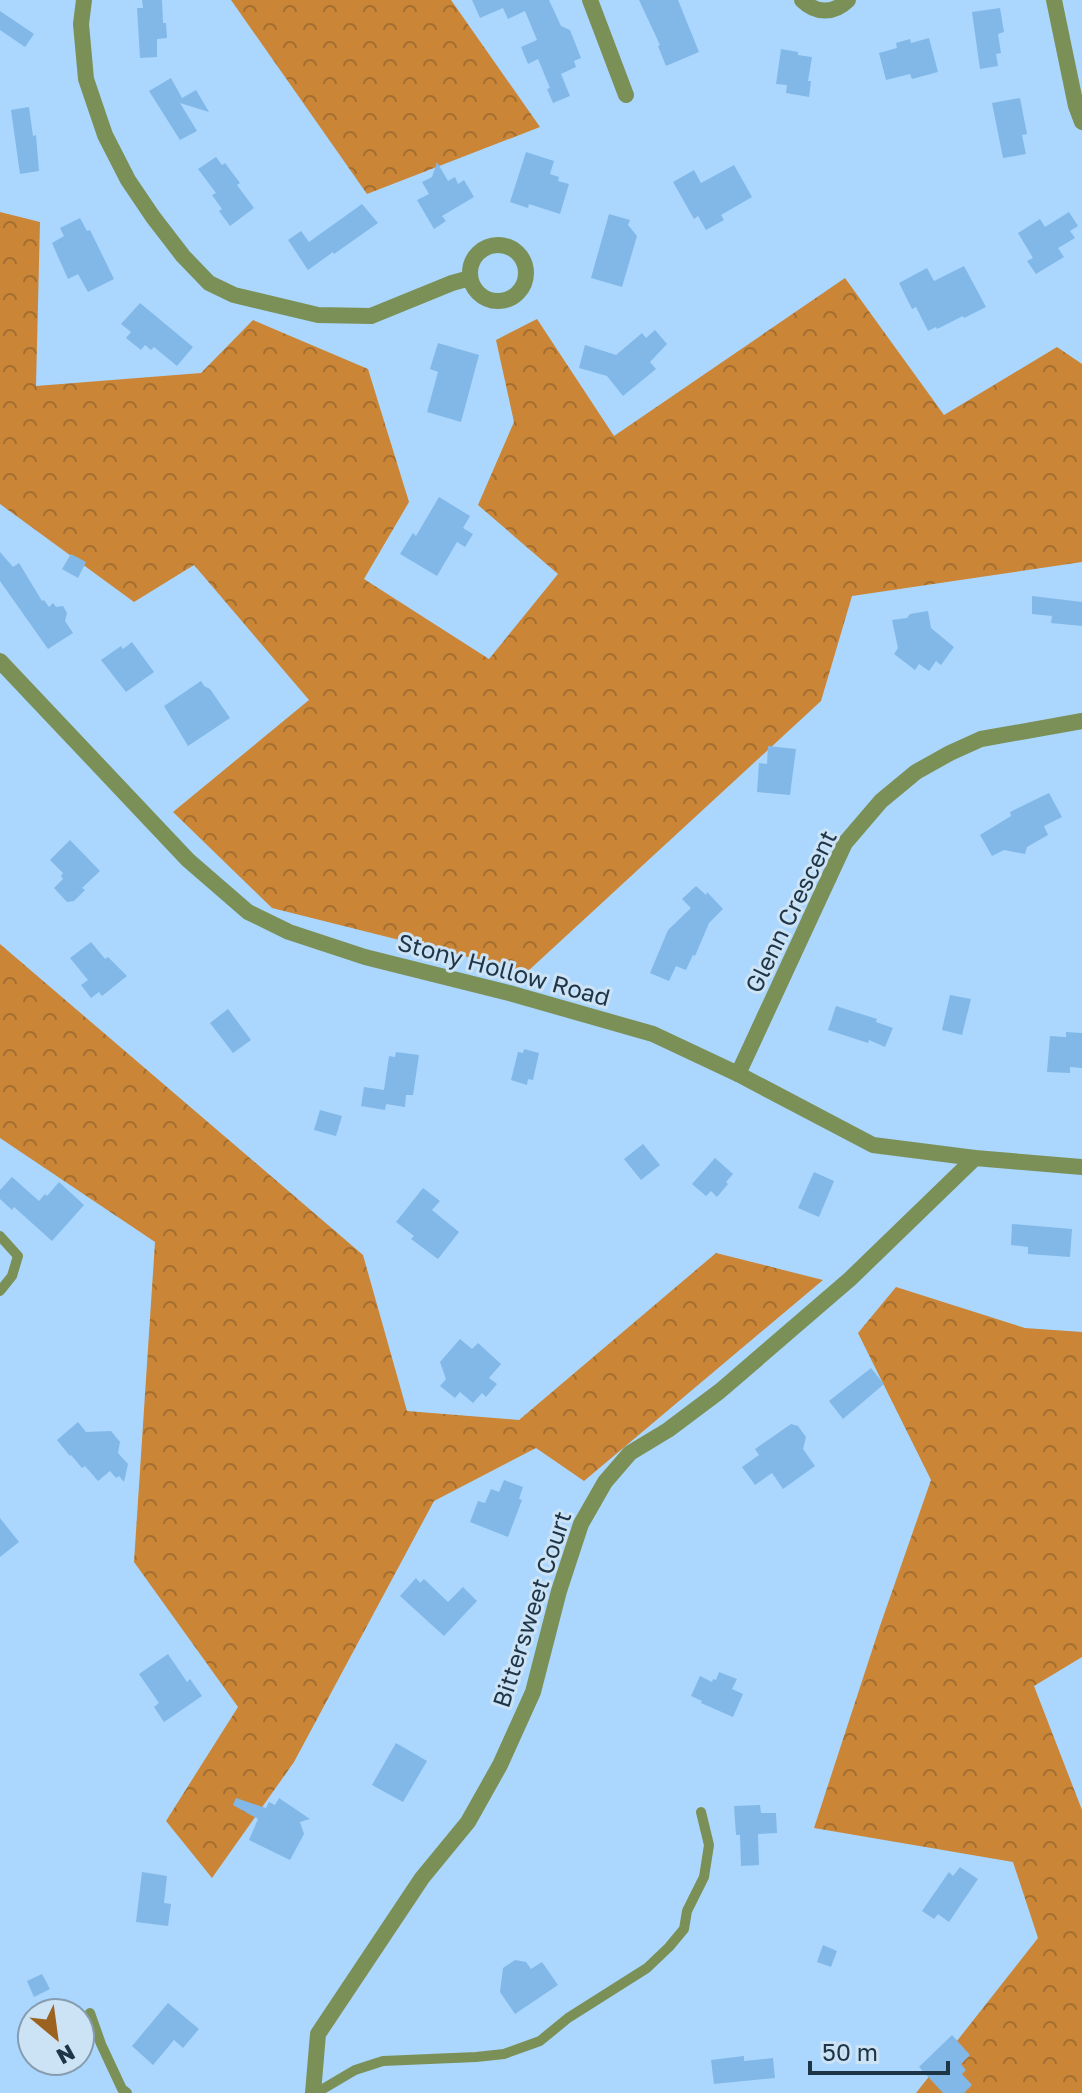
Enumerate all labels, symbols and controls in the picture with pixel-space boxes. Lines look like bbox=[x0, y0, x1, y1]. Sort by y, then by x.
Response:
street label: Glenn Crescent bbox=[738, 825, 842, 997]
street label: Stony Hollow Road bbox=[395, 927, 613, 1011]
street label: Bittersweet Court bbox=[486, 1507, 576, 1711]
north arrow bbox=[16, 1997, 96, 2077]
scale bar bbox=[810, 2025, 948, 2075]
text: 50 m bbox=[822, 2037, 878, 2066]
text: N bbox=[52, 2039, 80, 2071]

